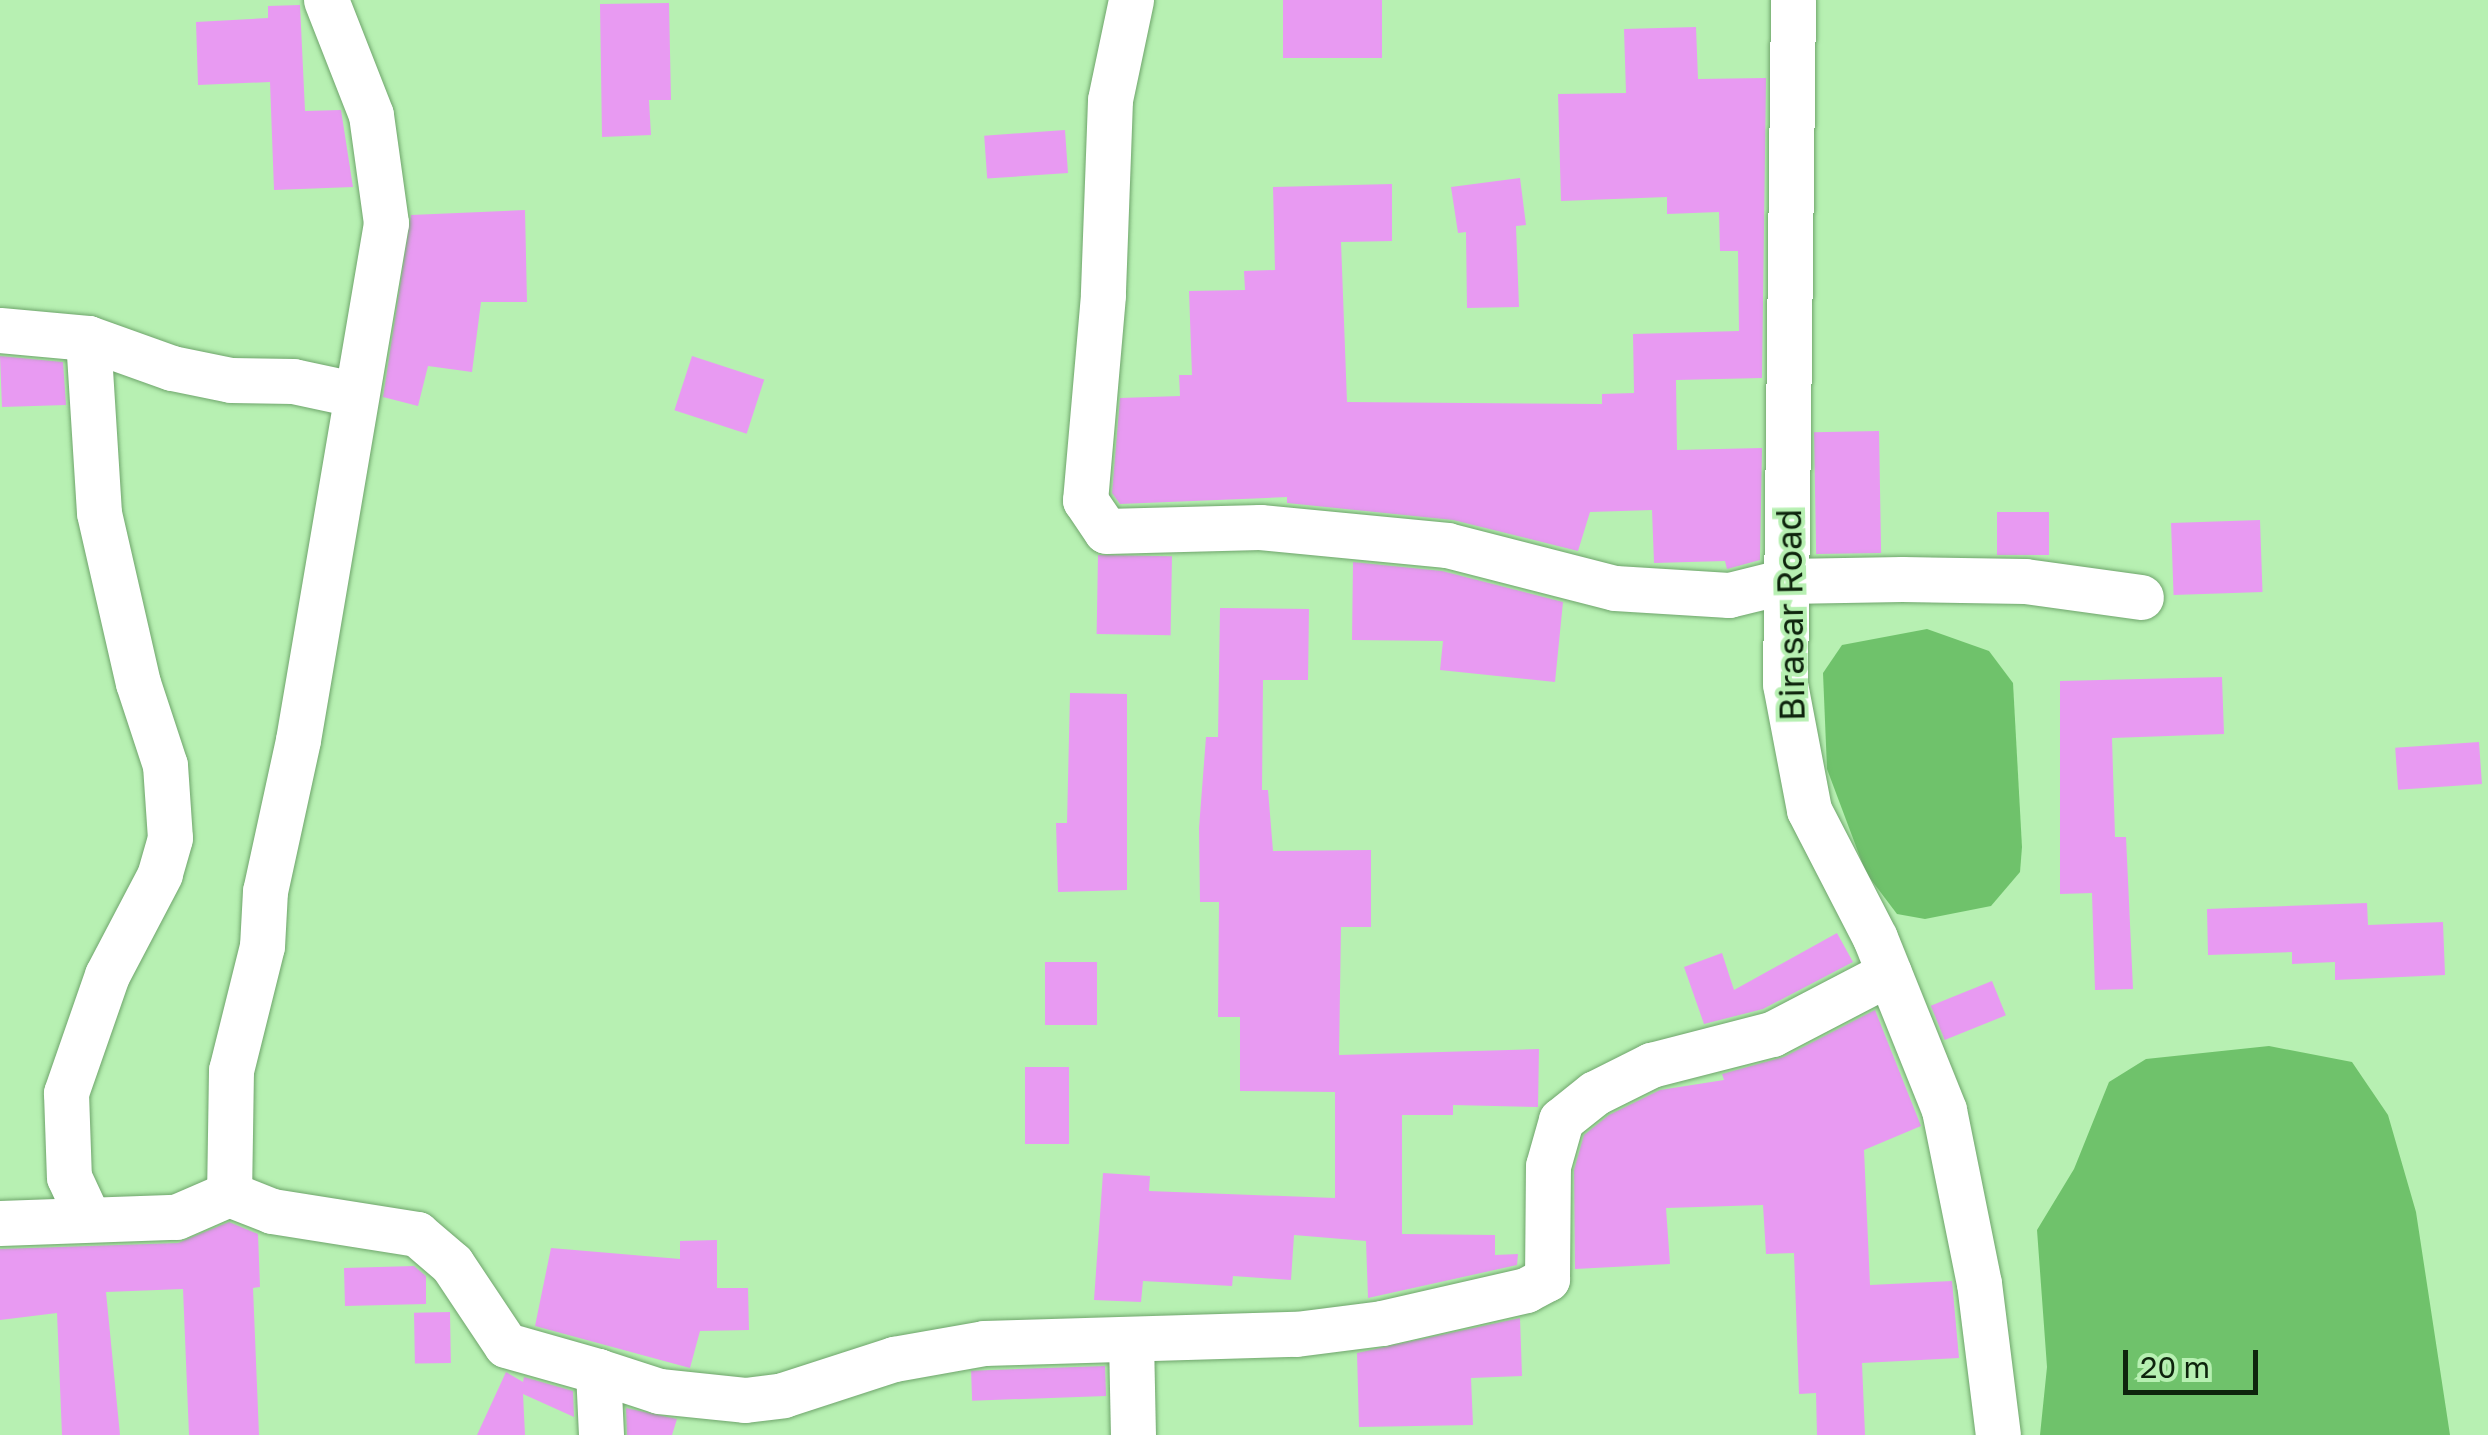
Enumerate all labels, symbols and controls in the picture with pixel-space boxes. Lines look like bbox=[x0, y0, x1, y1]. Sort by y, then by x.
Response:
street label: Birasar Road bbox=[1767, 508, 1813, 722]
scale bar bbox=[2128, 1330, 2263, 1392]
text: 20 m bbox=[2140, 1349, 2210, 1385]

